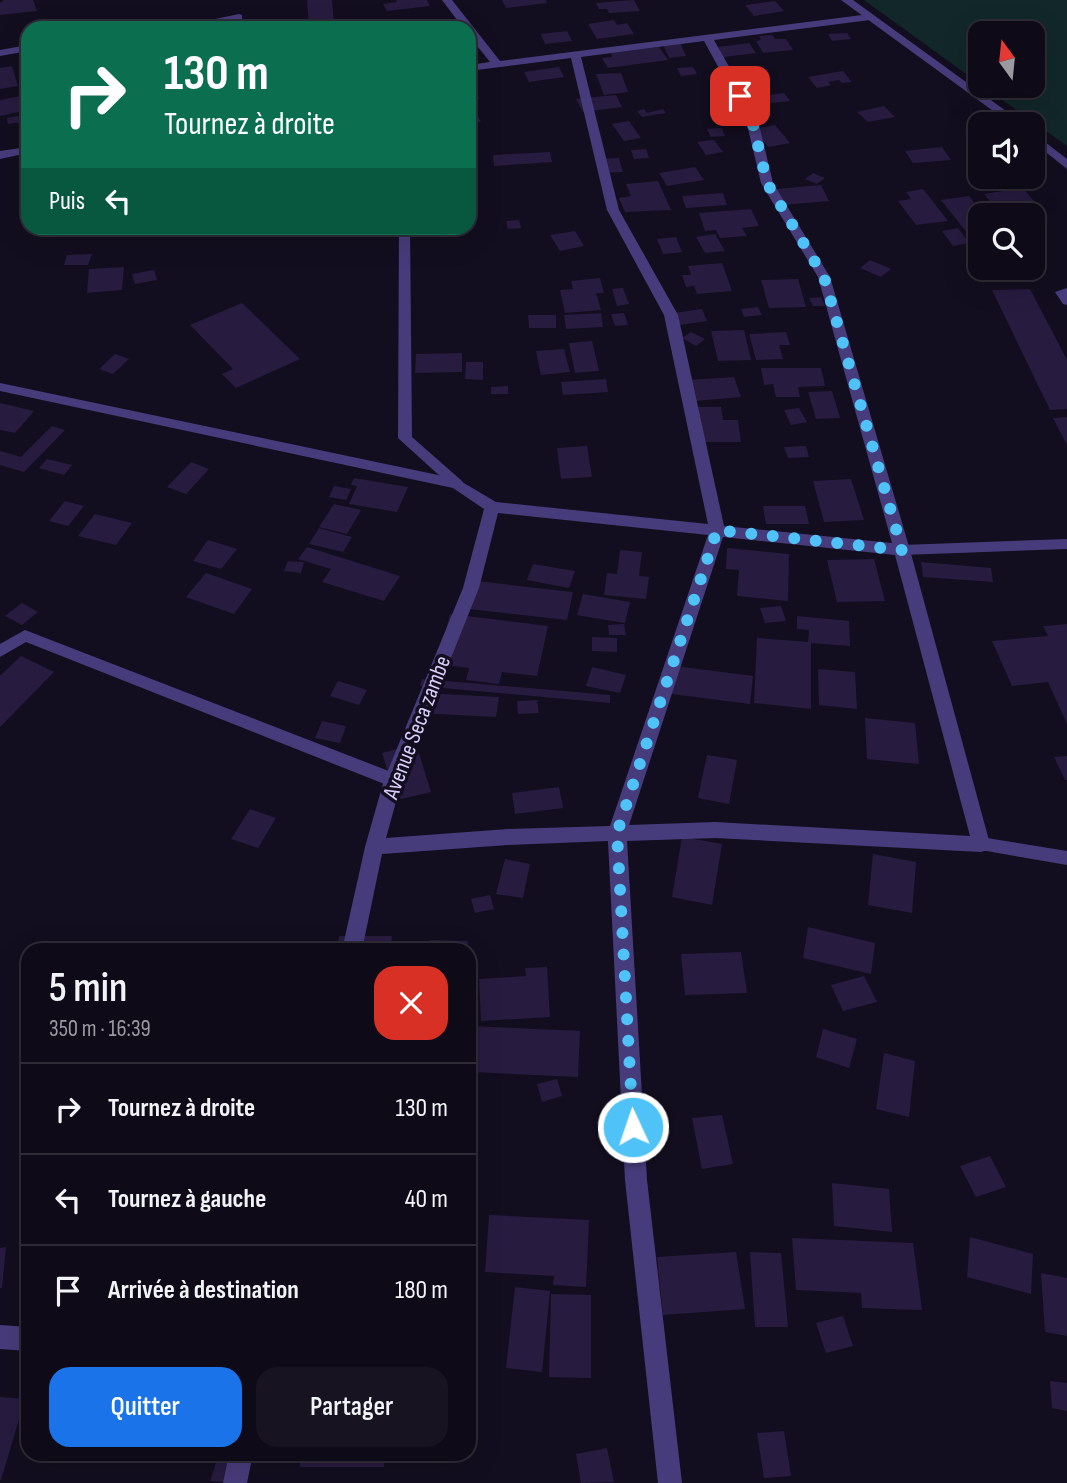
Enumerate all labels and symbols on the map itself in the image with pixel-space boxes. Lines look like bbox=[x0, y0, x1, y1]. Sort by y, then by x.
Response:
north arrow bbox=[968, 21, 1045, 98]
pin bbox=[710, 66, 770, 126]
street label: Avenue Seca zambe bbox=[376, 652, 457, 804]
position arrow bbox=[596, 1090, 670, 1164]

